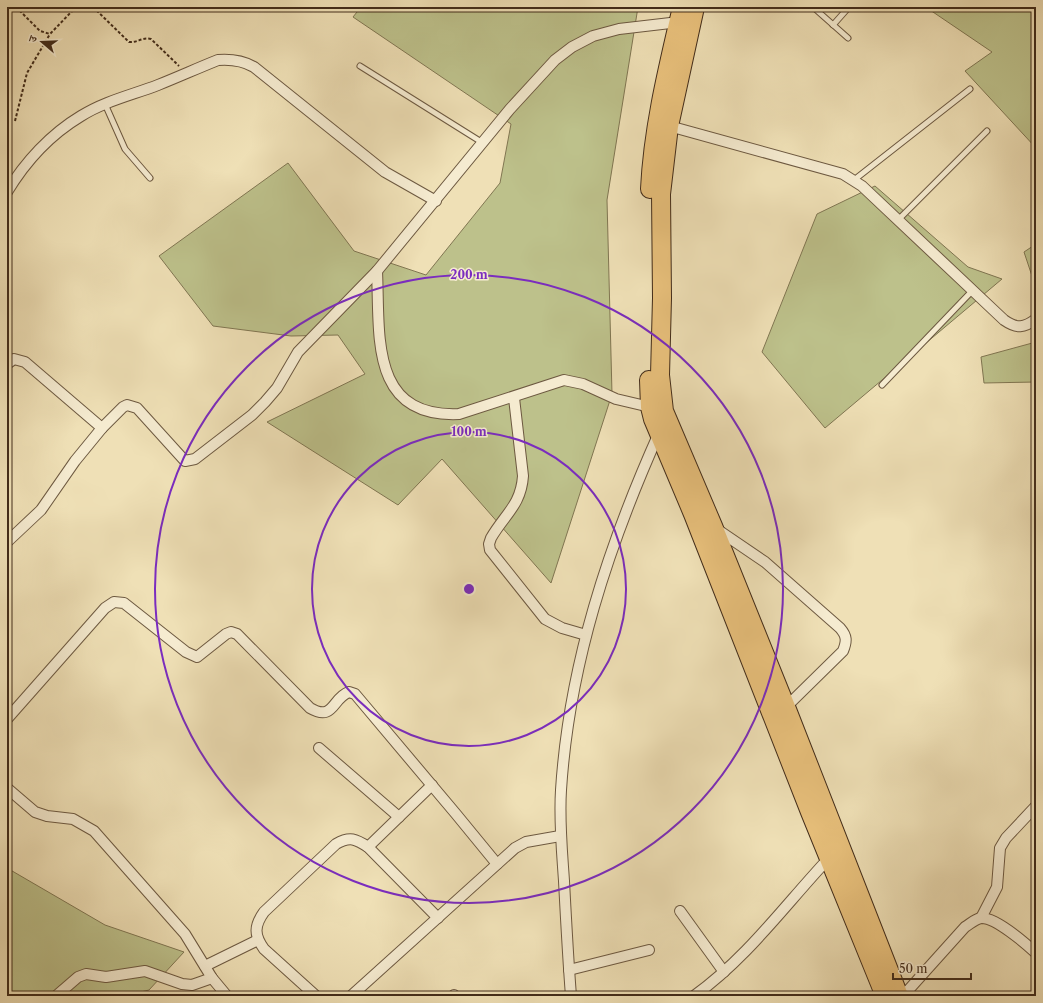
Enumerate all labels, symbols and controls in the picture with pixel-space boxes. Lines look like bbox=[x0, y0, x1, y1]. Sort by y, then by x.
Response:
north arrow bbox=[22, 22, 62, 62]
text: उ bbox=[25, 32, 41, 45]
text: 200 m bbox=[450, 267, 488, 282]
text: 100 m bbox=[451, 424, 487, 439]
centre of rings bbox=[462, 582, 476, 596]
scale bar bbox=[893, 955, 971, 981]
text: 50 m bbox=[899, 961, 928, 976]

